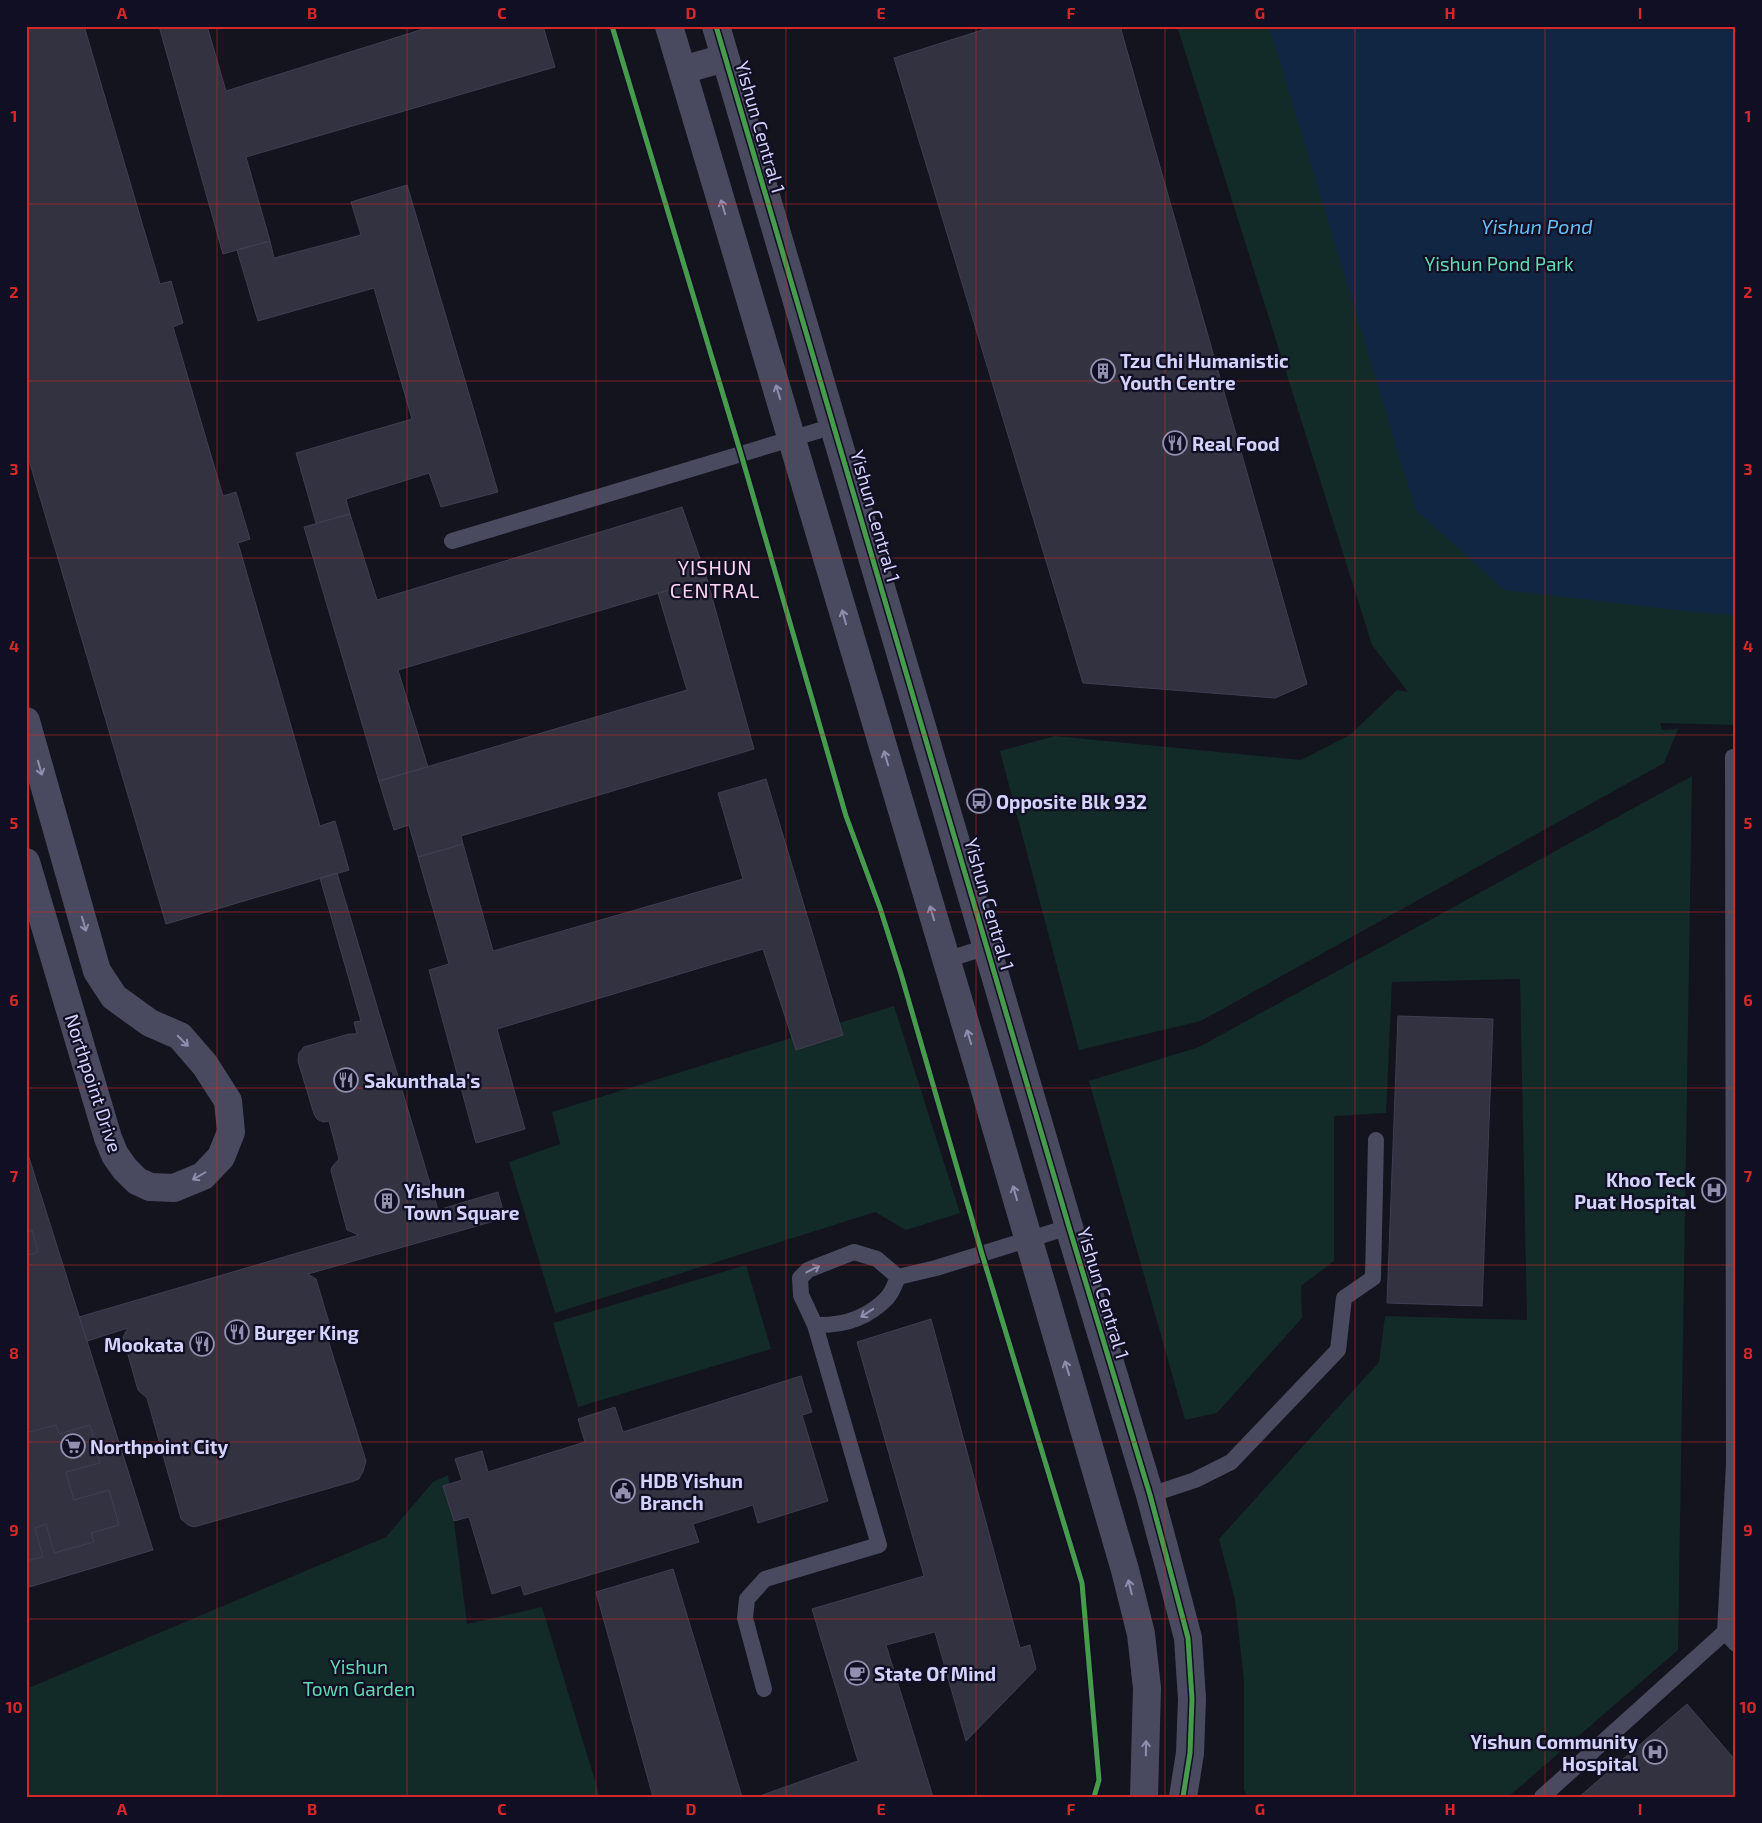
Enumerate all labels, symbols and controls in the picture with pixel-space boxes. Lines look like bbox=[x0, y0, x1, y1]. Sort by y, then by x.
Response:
text: A bbox=[117, 3, 128, 22]
text: B bbox=[307, 3, 317, 22]
text: C bbox=[497, 3, 507, 22]
text: D bbox=[686, 3, 697, 22]
text: E bbox=[876, 3, 886, 22]
text: F bbox=[1067, 3, 1076, 22]
text: G bbox=[1255, 3, 1265, 22]
text: H bbox=[1444, 3, 1456, 22]
text: I bbox=[1638, 3, 1642, 22]
street label: Yishun Central 1 bbox=[731, 58, 791, 196]
text: 1 bbox=[11, 106, 17, 125]
text: 1 bbox=[1745, 106, 1751, 125]
one-way arrow bbox=[718, 199, 728, 215]
water label: Yishun Pond bbox=[1481, 214, 1593, 238]
park label: Yishun Pond Park bbox=[1424, 252, 1574, 275]
text: 2 bbox=[9, 282, 19, 301]
text: 2 bbox=[1743, 282, 1753, 301]
place label: Tzu Chi Humanistic Youth Centre bbox=[1120, 349, 1289, 394]
building icon: Tzu Chi Humanistic Youth Centre bbox=[1090, 358, 1116, 384]
one-way arrow bbox=[773, 385, 783, 401]
restaurant icon: Real Food bbox=[1162, 430, 1188, 456]
place label: Real Food bbox=[1192, 432, 1280, 455]
street label: Yishun Central 1 bbox=[846, 447, 906, 585]
text: 3 bbox=[9, 459, 19, 478]
text: 3 bbox=[1743, 459, 1753, 478]
district label: YISHUN CENTRAL bbox=[670, 555, 760, 602]
one-way arrow bbox=[839, 609, 848, 625]
text: 4 bbox=[9, 636, 19, 655]
text: 4 bbox=[1743, 636, 1753, 655]
one-way arrow bbox=[880, 750, 890, 766]
one-way arrow bbox=[35, 760, 45, 776]
bus stop icon: Opposite Blk 932 bbox=[966, 788, 992, 814]
place label: Opposite Blk 932 bbox=[996, 790, 1147, 813]
text: 5 bbox=[10, 813, 19, 832]
text: 5 bbox=[1744, 813, 1753, 832]
street label: Yishun Central 1 bbox=[960, 835, 1020, 973]
one-way arrow bbox=[927, 906, 937, 922]
one-way arrow bbox=[80, 916, 89, 932]
text: 6 bbox=[9, 990, 19, 1009]
text: 6 bbox=[1743, 990, 1753, 1009]
street label: Northpoint Drive bbox=[61, 1011, 127, 1155]
one-way arrow bbox=[964, 1029, 974, 1045]
one-way arrow bbox=[177, 1035, 189, 1047]
restaurant icon: Sakunthala's bbox=[333, 1067, 359, 1093]
place label: Sakunthala's bbox=[364, 1069, 480, 1092]
text: 7 bbox=[10, 1166, 19, 1185]
text: 7 bbox=[1744, 1166, 1753, 1185]
place label: Khoo Teck Puat Hospital bbox=[1574, 1168, 1697, 1213]
one-way arrow bbox=[193, 1172, 207, 1182]
hospital icon: Khoo Teck Puat Hospital bbox=[1701, 1177, 1727, 1203]
place label: Yishun Town Square bbox=[404, 1179, 520, 1224]
one-way arrow bbox=[1009, 1185, 1019, 1201]
building icon: Yishun Town Square bbox=[374, 1188, 400, 1214]
street label: Yishun Central 1 bbox=[1073, 1224, 1135, 1362]
one-way arrow bbox=[805, 1264, 820, 1274]
one-way arrow bbox=[861, 1309, 875, 1319]
restaurant icon: Burger King bbox=[224, 1319, 250, 1345]
place label: Burger King bbox=[254, 1321, 359, 1344]
restaurant icon: Mookata bbox=[189, 1331, 215, 1357]
place label: Mookata bbox=[104, 1333, 184, 1356]
text: 8 bbox=[9, 1343, 19, 1362]
text: 8 bbox=[1743, 1343, 1753, 1362]
one-way arrow bbox=[1061, 1361, 1071, 1377]
supermarket icon: Northpoint City bbox=[60, 1433, 86, 1459]
place label: Northpoint City bbox=[90, 1435, 229, 1459]
place label: HDB Yishun Branch bbox=[640, 1469, 743, 1514]
public building icon: HDB Yishun Branch bbox=[610, 1478, 636, 1504]
text: 9 bbox=[9, 1520, 19, 1539]
text: 9 bbox=[1743, 1520, 1753, 1539]
one-way arrow bbox=[1124, 1580, 1134, 1596]
park label: Yishun Town Garden bbox=[303, 1655, 415, 1700]
cafe icon: State Of Mind bbox=[844, 1660, 870, 1686]
place label: State Of Mind bbox=[874, 1662, 996, 1685]
text: 10 bbox=[5, 1697, 23, 1716]
text: 10 bbox=[1739, 1697, 1757, 1716]
place label: Yishun Community Hospital bbox=[1470, 1730, 1639, 1775]
hospital icon: Yishun Community Hospital bbox=[1642, 1739, 1668, 1765]
one-way arrow bbox=[1141, 1740, 1151, 1756]
text: A bbox=[117, 1799, 128, 1818]
text: B bbox=[307, 1799, 317, 1818]
text: C bbox=[497, 1799, 507, 1818]
text: D bbox=[686, 1799, 697, 1818]
text: E bbox=[876, 1799, 886, 1818]
text: F bbox=[1067, 1799, 1076, 1818]
text: G bbox=[1255, 1799, 1265, 1818]
text: H bbox=[1444, 1799, 1456, 1818]
text: I bbox=[1638, 1799, 1642, 1818]

